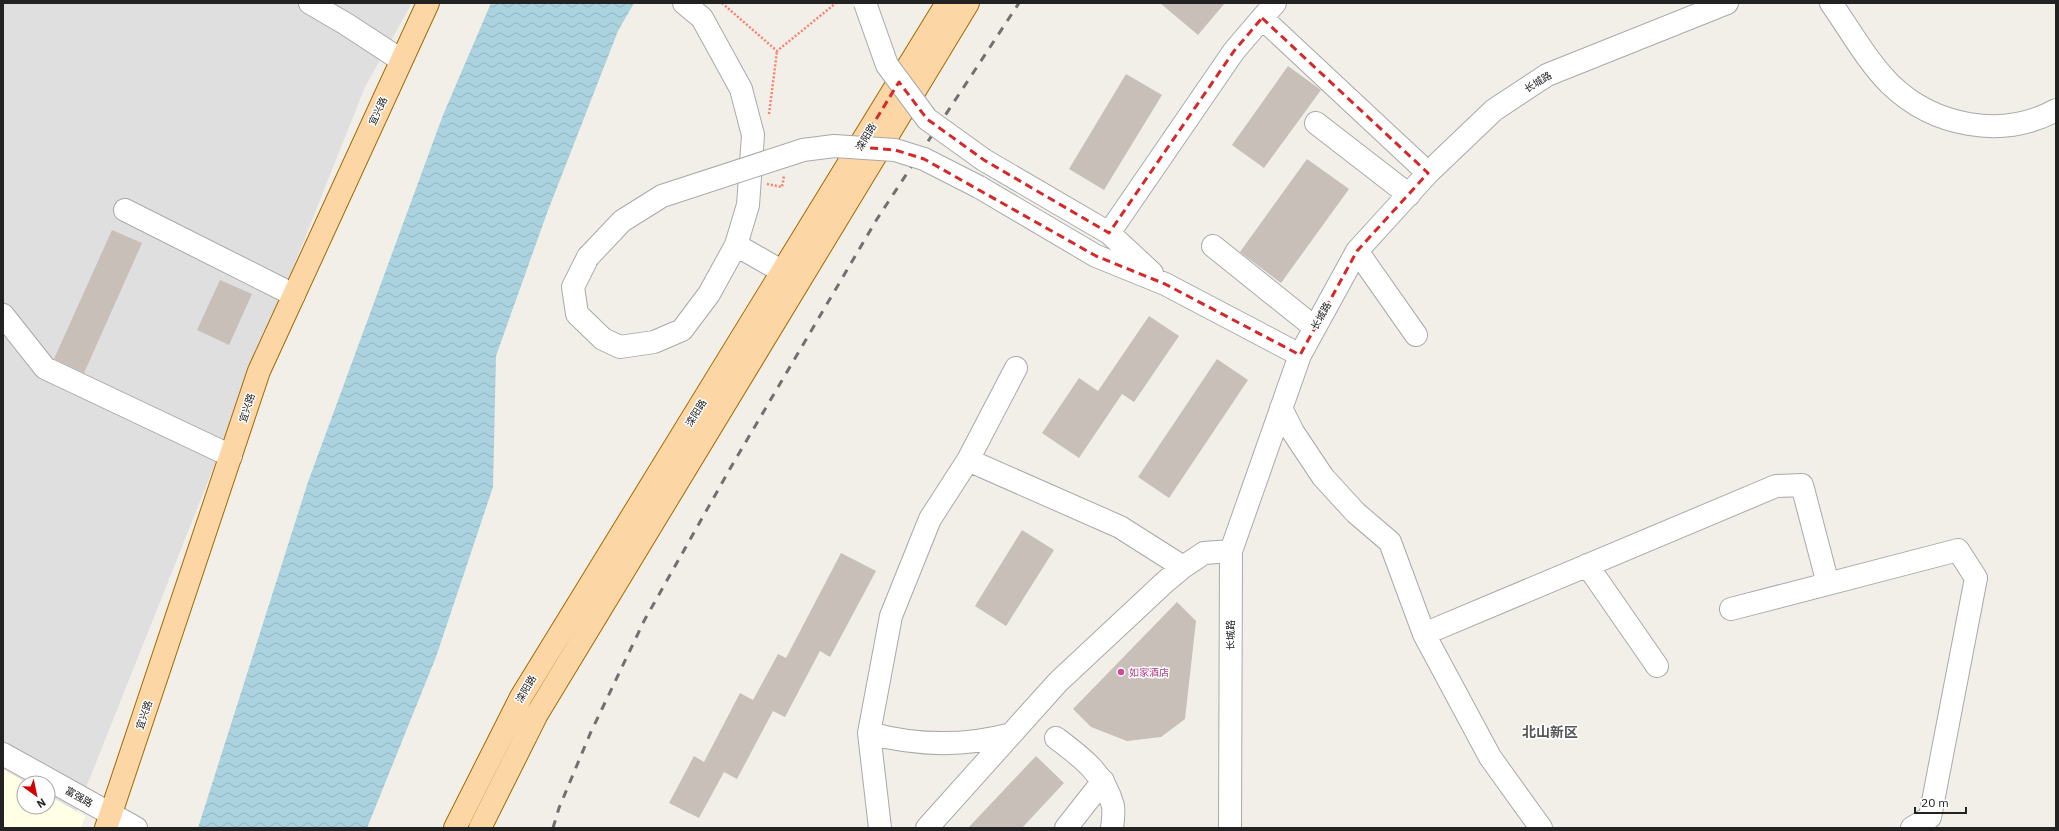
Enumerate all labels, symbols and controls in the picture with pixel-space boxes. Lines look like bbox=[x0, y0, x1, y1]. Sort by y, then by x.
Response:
street label: 长城路 bbox=[1522, 69, 1554, 95]
street label: 宜兴路 bbox=[366, 95, 390, 127]
street label: 滦阳路 bbox=[853, 121, 879, 153]
street label: 长城路 bbox=[1308, 300, 1334, 332]
street label: 宜兴路 bbox=[236, 392, 258, 424]
street label: 滦阳路 bbox=[683, 397, 709, 429]
street label: 长城路 bbox=[1224, 620, 1237, 650]
place label: 如家酒店 bbox=[1129, 666, 1169, 679]
marker: 如家酒店 bbox=[1116, 667, 1126, 677]
street label: 滦阳路 bbox=[513, 673, 539, 705]
street label: 宜兴路 bbox=[133, 699, 155, 731]
district label: 北山新区 bbox=[1522, 723, 1578, 741]
north arrow bbox=[16, 775, 56, 815]
street label: 富强路 bbox=[63, 784, 95, 810]
scale bar bbox=[1915, 789, 1966, 815]
text: N bbox=[34, 795, 49, 811]
text: 20 m bbox=[1921, 795, 1949, 810]

